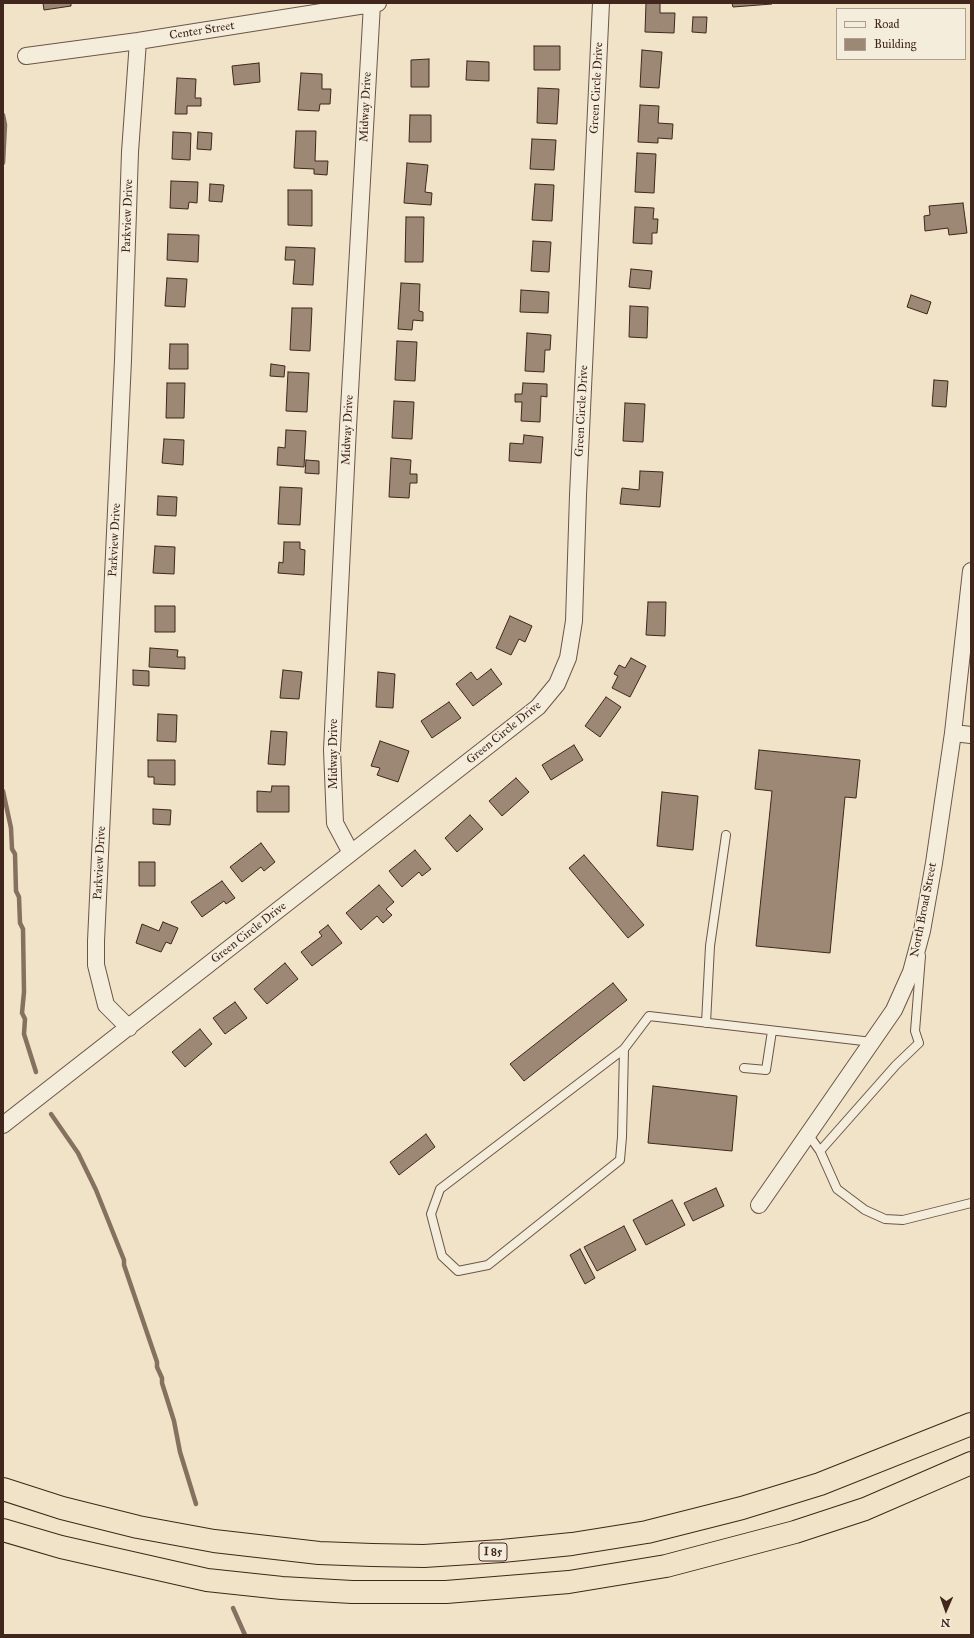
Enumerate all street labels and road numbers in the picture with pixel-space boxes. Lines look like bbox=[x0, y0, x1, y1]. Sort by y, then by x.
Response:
street label: Center Street bbox=[168, 19, 236, 43]
street label: Green Circle Drive bbox=[587, 42, 607, 134]
street label: Midway Drive bbox=[357, 72, 375, 142]
street label: Parkview Drive bbox=[120, 179, 136, 253]
street label: Green Circle Drive bbox=[572, 365, 592, 457]
street label: Midway Drive bbox=[339, 395, 357, 465]
street label: Parkview Drive bbox=[106, 503, 124, 577]
street label: Green Circle Drive bbox=[464, 699, 544, 767]
street label: Midway Drive bbox=[327, 719, 341, 789]
street label: Parkview Drive bbox=[91, 826, 109, 900]
street label: North Broad Street bbox=[908, 861, 940, 959]
street label: Green Circle Drive bbox=[208, 899, 290, 967]
road number: I 85 bbox=[479, 1543, 507, 1561]

